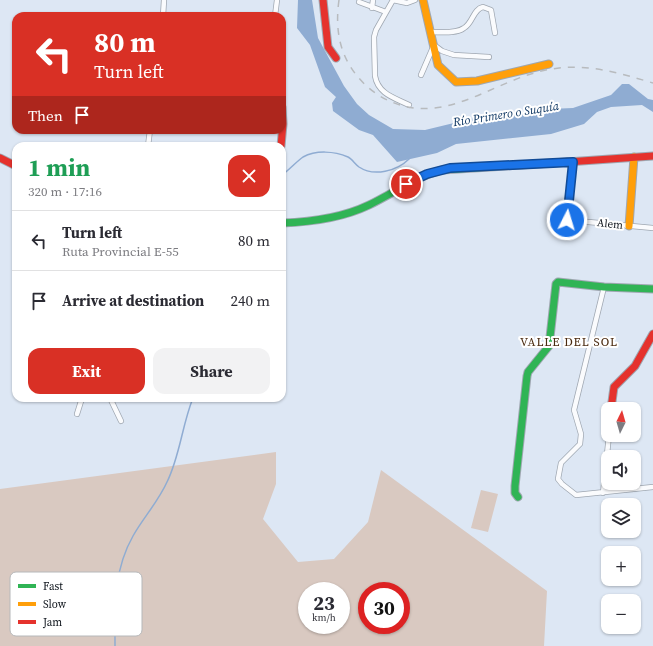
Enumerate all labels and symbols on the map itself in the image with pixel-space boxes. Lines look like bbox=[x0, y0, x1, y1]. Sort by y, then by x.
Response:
water label: Río Primero o Suquía bbox=[451, 98, 561, 130]
pin bbox=[389, 167, 423, 201]
position arrow bbox=[546, 199, 588, 241]
street label: Alem bbox=[596, 215, 624, 233]
district label: VALLE DEL SOL bbox=[520, 334, 618, 350]
north arrow bbox=[601, 402, 641, 442]
legend bbox=[10, 572, 142, 636]
text: Fast bbox=[43, 579, 63, 594]
speed limit sign: 30 bbox=[358, 582, 410, 634]
text: Slow bbox=[43, 597, 67, 612]
text: Jam bbox=[42, 615, 62, 630]

